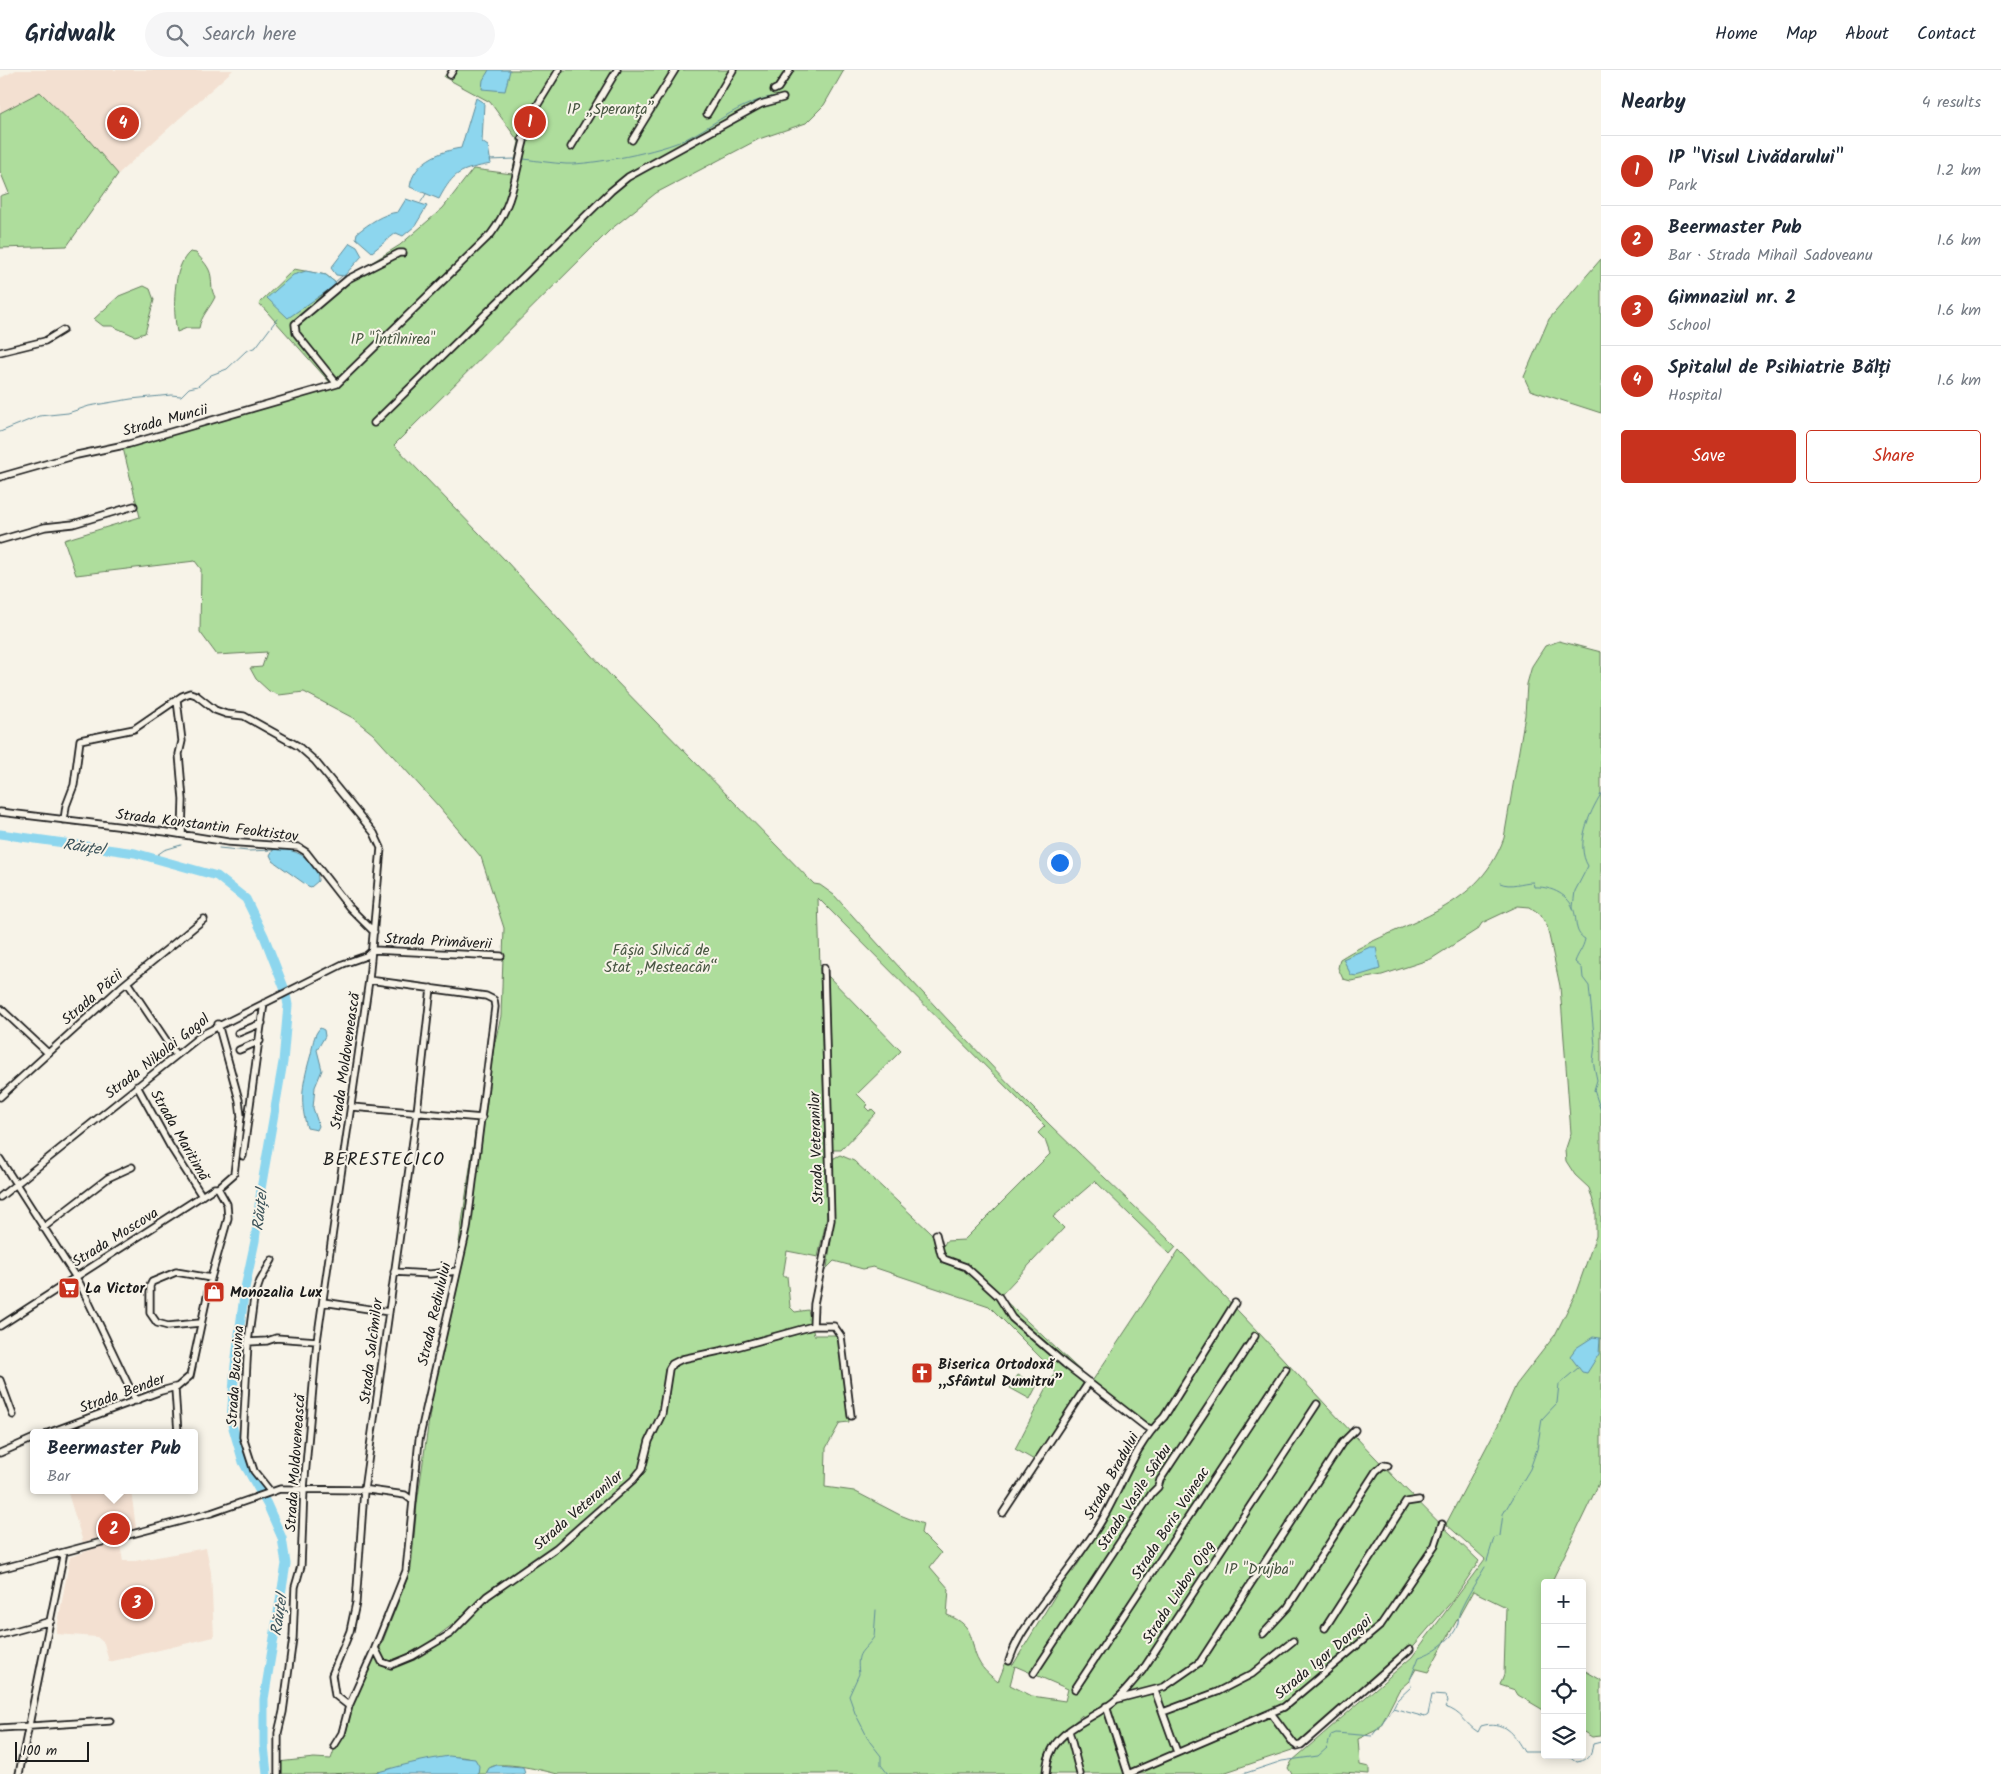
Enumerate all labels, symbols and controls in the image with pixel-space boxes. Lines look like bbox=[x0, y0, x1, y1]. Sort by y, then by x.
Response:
search box bbox=[145, 12, 495, 57]
text: Gridwalk bbox=[25, 15, 115, 54]
text: Search here bbox=[203, 20, 296, 50]
text: Home bbox=[1715, 20, 1758, 49]
text: Map bbox=[1786, 20, 1817, 49]
text: About bbox=[1845, 20, 1889, 49]
text: Contact bbox=[1917, 20, 1976, 49]
icon: search bbox=[163, 21, 191, 49]
text: Nearby bbox=[1621, 86, 1686, 119]
text: 4 results bbox=[1922, 90, 1981, 115]
park label: IP „Speranța” bbox=[567, 98, 655, 122]
pin: 1 bbox=[514, 103, 546, 141]
pin: 4 bbox=[107, 104, 139, 142]
text: IP "Visul Livădarului" bbox=[1668, 143, 1844, 173]
text: 1 bbox=[1635, 158, 1639, 183]
text: 1.2 km bbox=[1936, 158, 1981, 183]
text: Park bbox=[1668, 173, 1697, 198]
text: Beermaster Pub bbox=[1668, 213, 1802, 243]
text: 2 bbox=[1632, 228, 1642, 253]
text: 1.6 km bbox=[1937, 228, 1981, 253]
text: Bar · Strada Mihail Sadoveanu bbox=[1668, 243, 1873, 268]
text: Gimnaziul nr. 2 bbox=[1668, 283, 1796, 313]
text: 3 bbox=[1633, 298, 1641, 323]
text: 1.6 km bbox=[1937, 298, 1981, 323]
text: School bbox=[1668, 313, 1711, 338]
park label: IP "Întîlnirea" bbox=[351, 328, 435, 352]
text: Spitalul de Psihiatrie Bălți bbox=[1668, 353, 1891, 383]
text: 4 bbox=[1633, 368, 1641, 393]
text: 1.6 km bbox=[1937, 368, 1981, 393]
text: Hospital bbox=[1668, 383, 1722, 408]
street label: Strada Muncii bbox=[120, 398, 212, 444]
button: Save bbox=[1621, 430, 1796, 483]
button: Share bbox=[1806, 430, 1981, 483]
street label: Strada Konstantin Feoktistov bbox=[114, 803, 300, 849]
water label: Răuțel bbox=[61, 832, 109, 863]
your location bbox=[1047, 850, 1073, 876]
street label: Strada Primăverii bbox=[384, 927, 494, 957]
park label: Fâșia Silvică de Stat „Mesteacăn“ bbox=[604, 939, 718, 980]
street label: Strada Păcii bbox=[56, 963, 130, 1032]
street label: Strada Moldovenească bbox=[325, 989, 368, 1131]
street label: Strada Nikolai Gogol bbox=[100, 1008, 216, 1106]
street label: Strada Maritimă bbox=[143, 1085, 216, 1187]
street label: Strada Veteranilor bbox=[803, 1090, 831, 1205]
district label: BERESTECICO bbox=[323, 1146, 445, 1175]
water label: Răuțel bbox=[246, 1185, 275, 1232]
street label: Strada Moscova bbox=[68, 1202, 164, 1274]
street label: Strada Rediulului bbox=[411, 1259, 459, 1368]
supermarket icon: La Victor bbox=[57, 1276, 81, 1300]
place label: La Victor bbox=[85, 1277, 145, 1301]
shop icon: Monozalia Lux bbox=[202, 1280, 226, 1304]
place label: Monozalia Lux bbox=[230, 1281, 323, 1305]
street label: Strada Salcîmilor bbox=[354, 1296, 390, 1405]
street label: Strada Bucovina bbox=[220, 1325, 252, 1428]
place label: Biserica Ortodoxă „Sfântul Dumitru” bbox=[938, 1353, 1063, 1394]
church icon: Biserica Ortodoxă „Sfântul Dumitru” bbox=[910, 1361, 934, 1385]
street label: Strada Bender bbox=[76, 1367, 170, 1421]
street label: Strada Moldovenească bbox=[279, 1392, 313, 1533]
street label: Strada Bradului bbox=[1078, 1427, 1147, 1525]
popup bbox=[30, 1429, 198, 1494]
text: Beermaster Pub bbox=[47, 1434, 181, 1464]
street label: Strada Vasile Sârbu bbox=[1091, 1440, 1178, 1556]
street label: Strada Boris Voineac bbox=[1125, 1462, 1217, 1585]
text: Bar bbox=[47, 1464, 70, 1489]
street label: Strada Veteranilor bbox=[528, 1464, 630, 1557]
pin: 2 bbox=[98, 1510, 130, 1548]
street label: Strada Liubov Ojog bbox=[1136, 1536, 1221, 1649]
park label: IP "Drujba" bbox=[1224, 1558, 1294, 1582]
map controls bbox=[1541, 1579, 1586, 1759]
button: + bbox=[1541, 1579, 1586, 1624]
pin: 3 bbox=[121, 1584, 153, 1622]
water label: Răuțel bbox=[264, 1590, 296, 1638]
street label: Strada Igor Dorogoi bbox=[1269, 1609, 1379, 1706]
button: − bbox=[1541, 1624, 1586, 1669]
button: locate bbox=[1541, 1669, 1586, 1714]
button: layers bbox=[1541, 1714, 1586, 1759]
scale bar bbox=[15, 1739, 89, 1762]
text: 100 m bbox=[22, 1740, 57, 1762]

